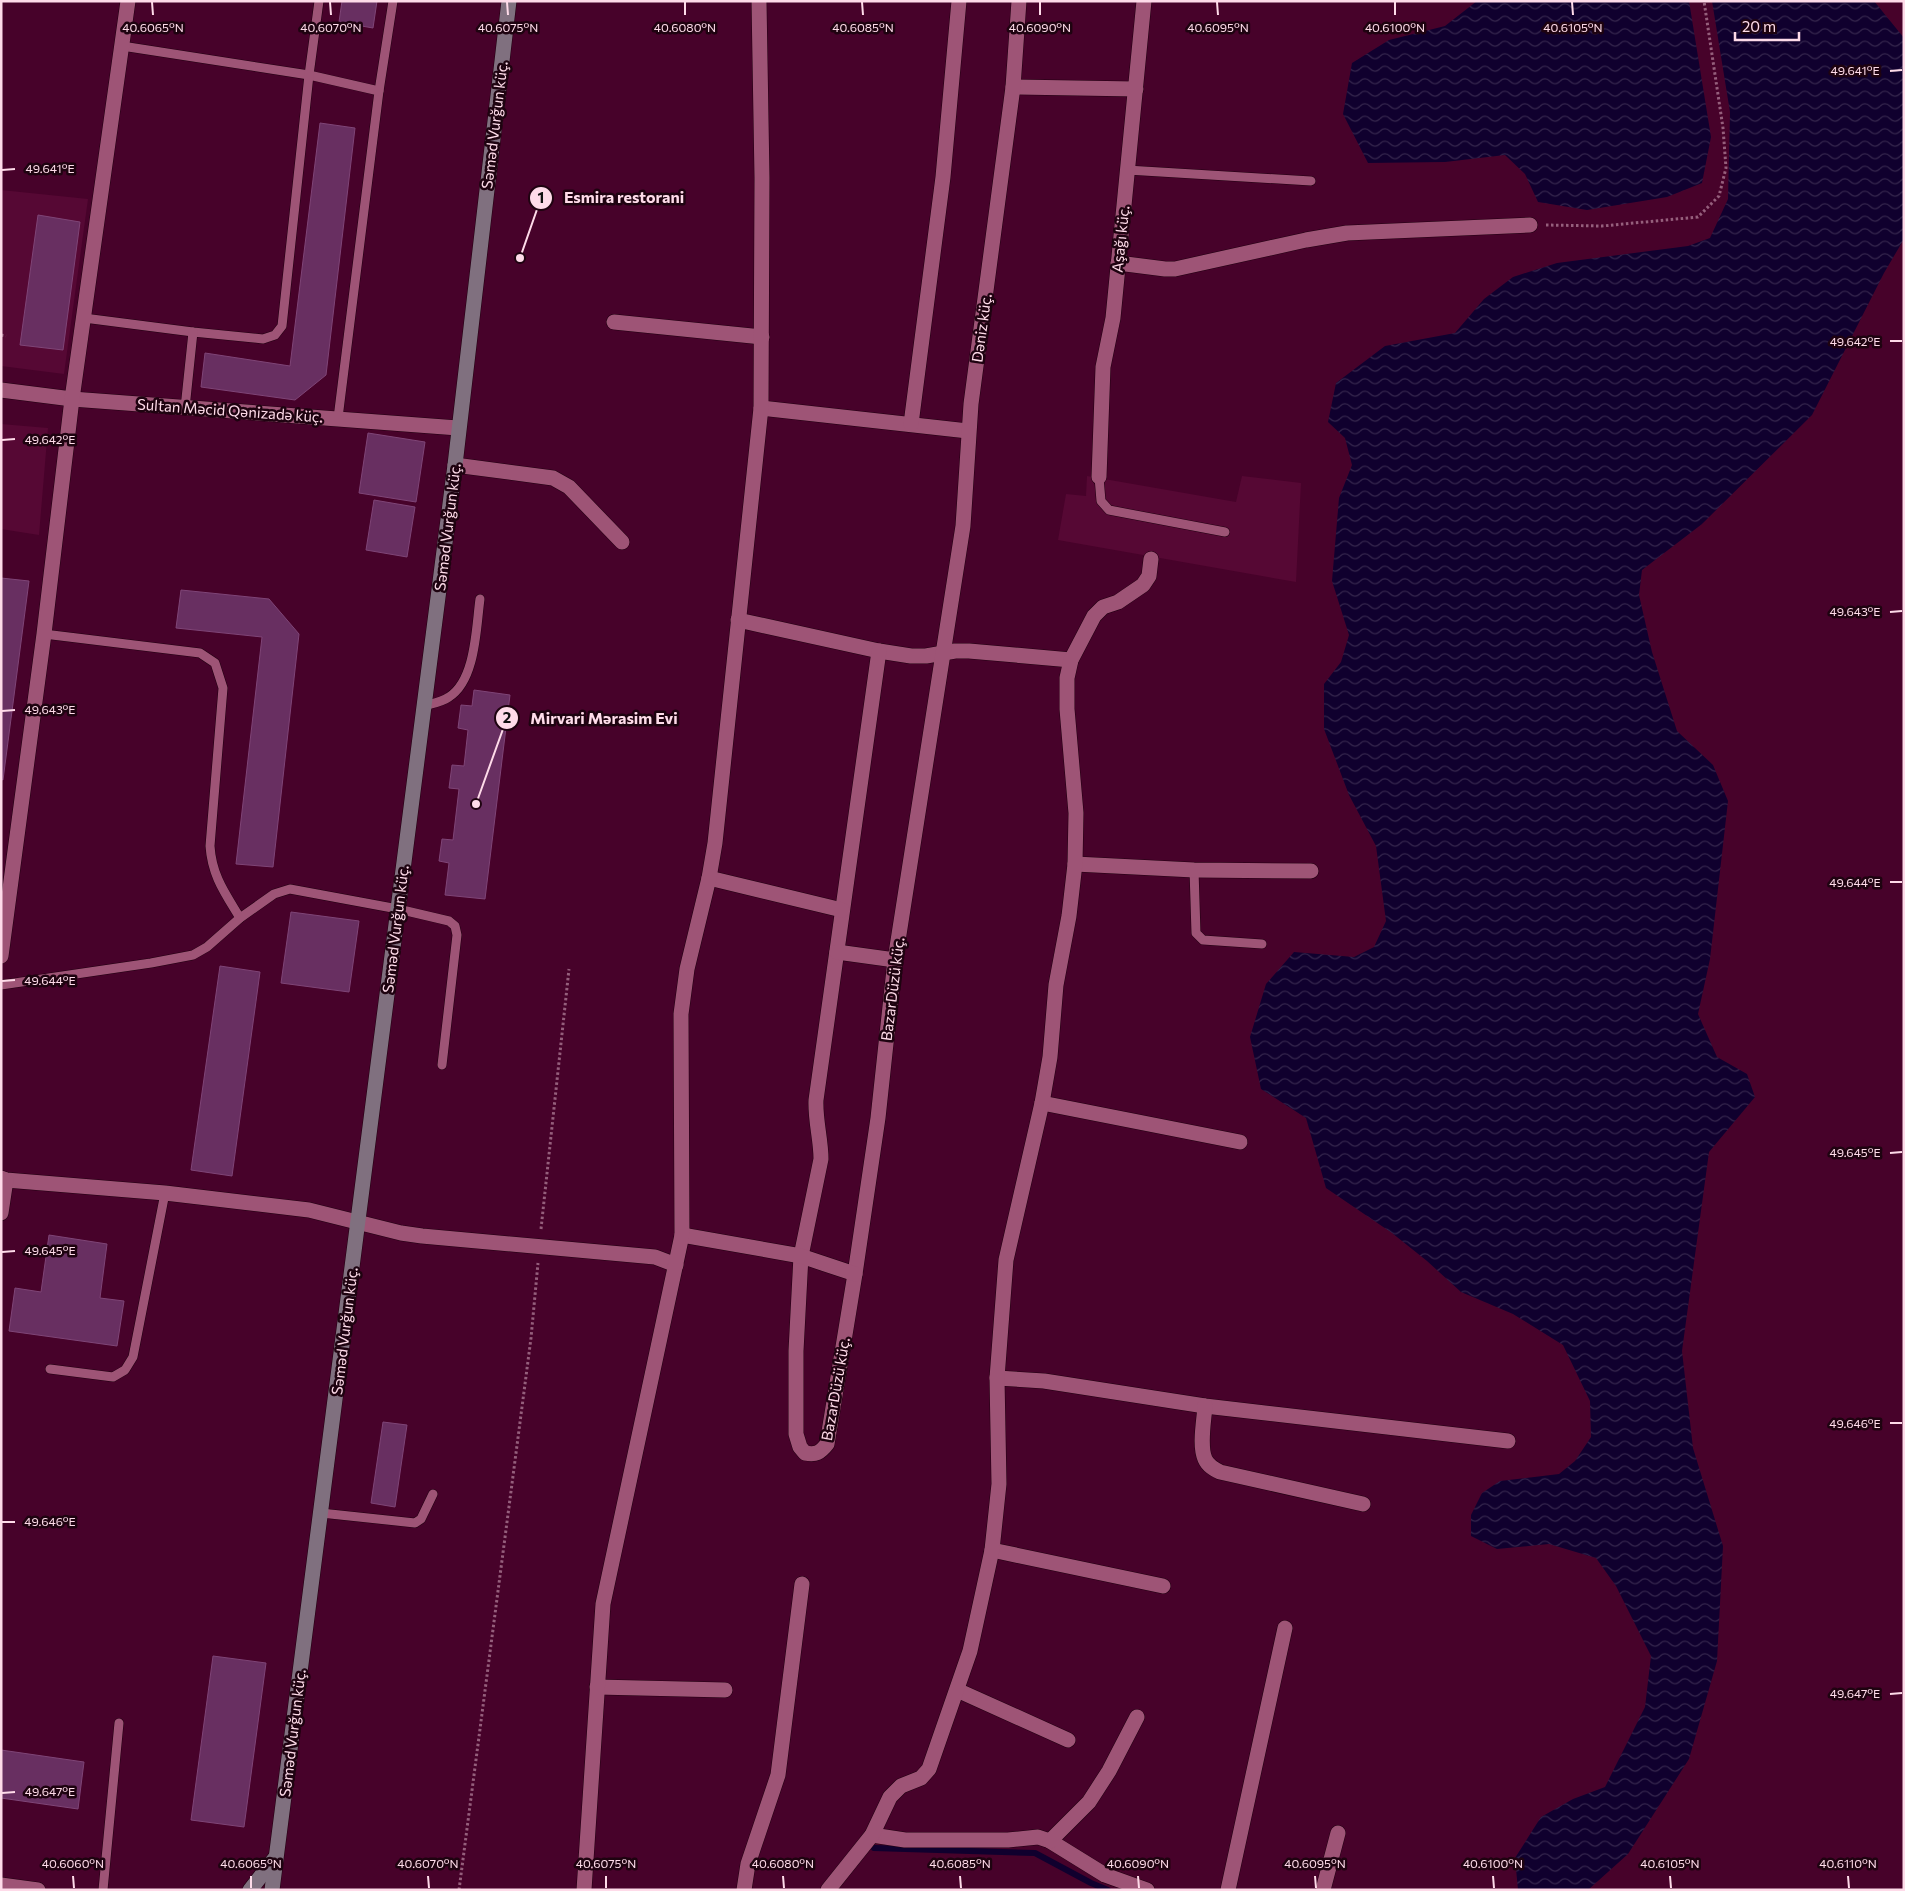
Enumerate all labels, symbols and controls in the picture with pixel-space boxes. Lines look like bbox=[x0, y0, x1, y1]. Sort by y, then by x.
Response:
scale bar bbox=[1735, 10, 1799, 42]
text: 20 m bbox=[1742, 17, 1776, 35]
text: 40.6065°N bbox=[122, 20, 184, 34]
text: 40.6070°N bbox=[300, 20, 362, 34]
text: 40.6075°N bbox=[478, 20, 538, 34]
text: 40.6080°N bbox=[654, 20, 716, 34]
text: 40.6085°N bbox=[832, 20, 894, 34]
text: 40.6090°N bbox=[1009, 20, 1071, 34]
text: 40.6095°N bbox=[1187, 20, 1249, 34]
text: 40.6100°N bbox=[1365, 20, 1425, 34]
text: 40.6105°N bbox=[1543, 20, 1603, 34]
street label: Səməd Vurğun küç. bbox=[477, 60, 511, 190]
text: 49.641°E bbox=[1830, 63, 1880, 77]
text: 49.641°E bbox=[25, 161, 75, 175]
callout: Esmira restorani bbox=[528, 182, 694, 213]
text: Esmira restorani bbox=[564, 187, 684, 206]
text: 1 bbox=[538, 188, 544, 206]
street label: Aşağı küç. bbox=[1108, 205, 1132, 273]
street label: Dəniz küç. bbox=[967, 292, 995, 364]
text: 49.642°E bbox=[1830, 334, 1880, 348]
street label: Sultan Məcid Qənizadə küç. bbox=[136, 395, 324, 425]
text: 49.642°E bbox=[25, 432, 75, 446]
street label: Səməd Vurğun küç. bbox=[430, 462, 464, 592]
text: 49.643°E bbox=[1830, 604, 1880, 618]
text: 49.643°E bbox=[25, 702, 75, 716]
callout: Mirvari Mərasim Evi bbox=[495, 703, 687, 734]
text: 2 bbox=[503, 708, 511, 726]
text: Mirvari Mərasim Evi bbox=[530, 708, 678, 727]
street label: Səməd Vurğun küç. bbox=[378, 864, 412, 994]
text: 49.644°E bbox=[1829, 875, 1881, 889]
street label: BazarDüzü küç. bbox=[877, 936, 907, 1042]
text: 49.644°E bbox=[24, 973, 76, 987]
text: 49.645°E bbox=[1829, 1145, 1881, 1159]
text: 49.645°E bbox=[24, 1243, 76, 1257]
street label: Səməd Vurğun küç. bbox=[327, 1266, 361, 1396]
street label: BazarDüzü küç. bbox=[817, 1336, 853, 1442]
text: 49.646°E bbox=[1829, 1416, 1881, 1430]
text: 49.646°E bbox=[24, 1514, 76, 1528]
street label: Səməd Vurğun küç. bbox=[275, 1668, 309, 1798]
text: 49.647°E bbox=[1830, 1686, 1880, 1700]
text: 49.647°E bbox=[25, 1784, 75, 1798]
text: 40.6060°N bbox=[42, 1856, 104, 1870]
text: 40.6065°N bbox=[220, 1856, 282, 1870]
text: 40.6070°N bbox=[397, 1856, 459, 1870]
text: 40.6075°N bbox=[576, 1856, 636, 1870]
text: 40.6080°N bbox=[752, 1856, 814, 1870]
text: 40.6085°N bbox=[929, 1856, 991, 1870]
text: 40.6090°N bbox=[1107, 1856, 1169, 1870]
text: 40.6095°N bbox=[1284, 1856, 1346, 1870]
text: 40.6100°N bbox=[1463, 1856, 1523, 1870]
text: 40.6105°N bbox=[1640, 1856, 1700, 1870]
text: 40.6110°N bbox=[1819, 1856, 1877, 1870]

